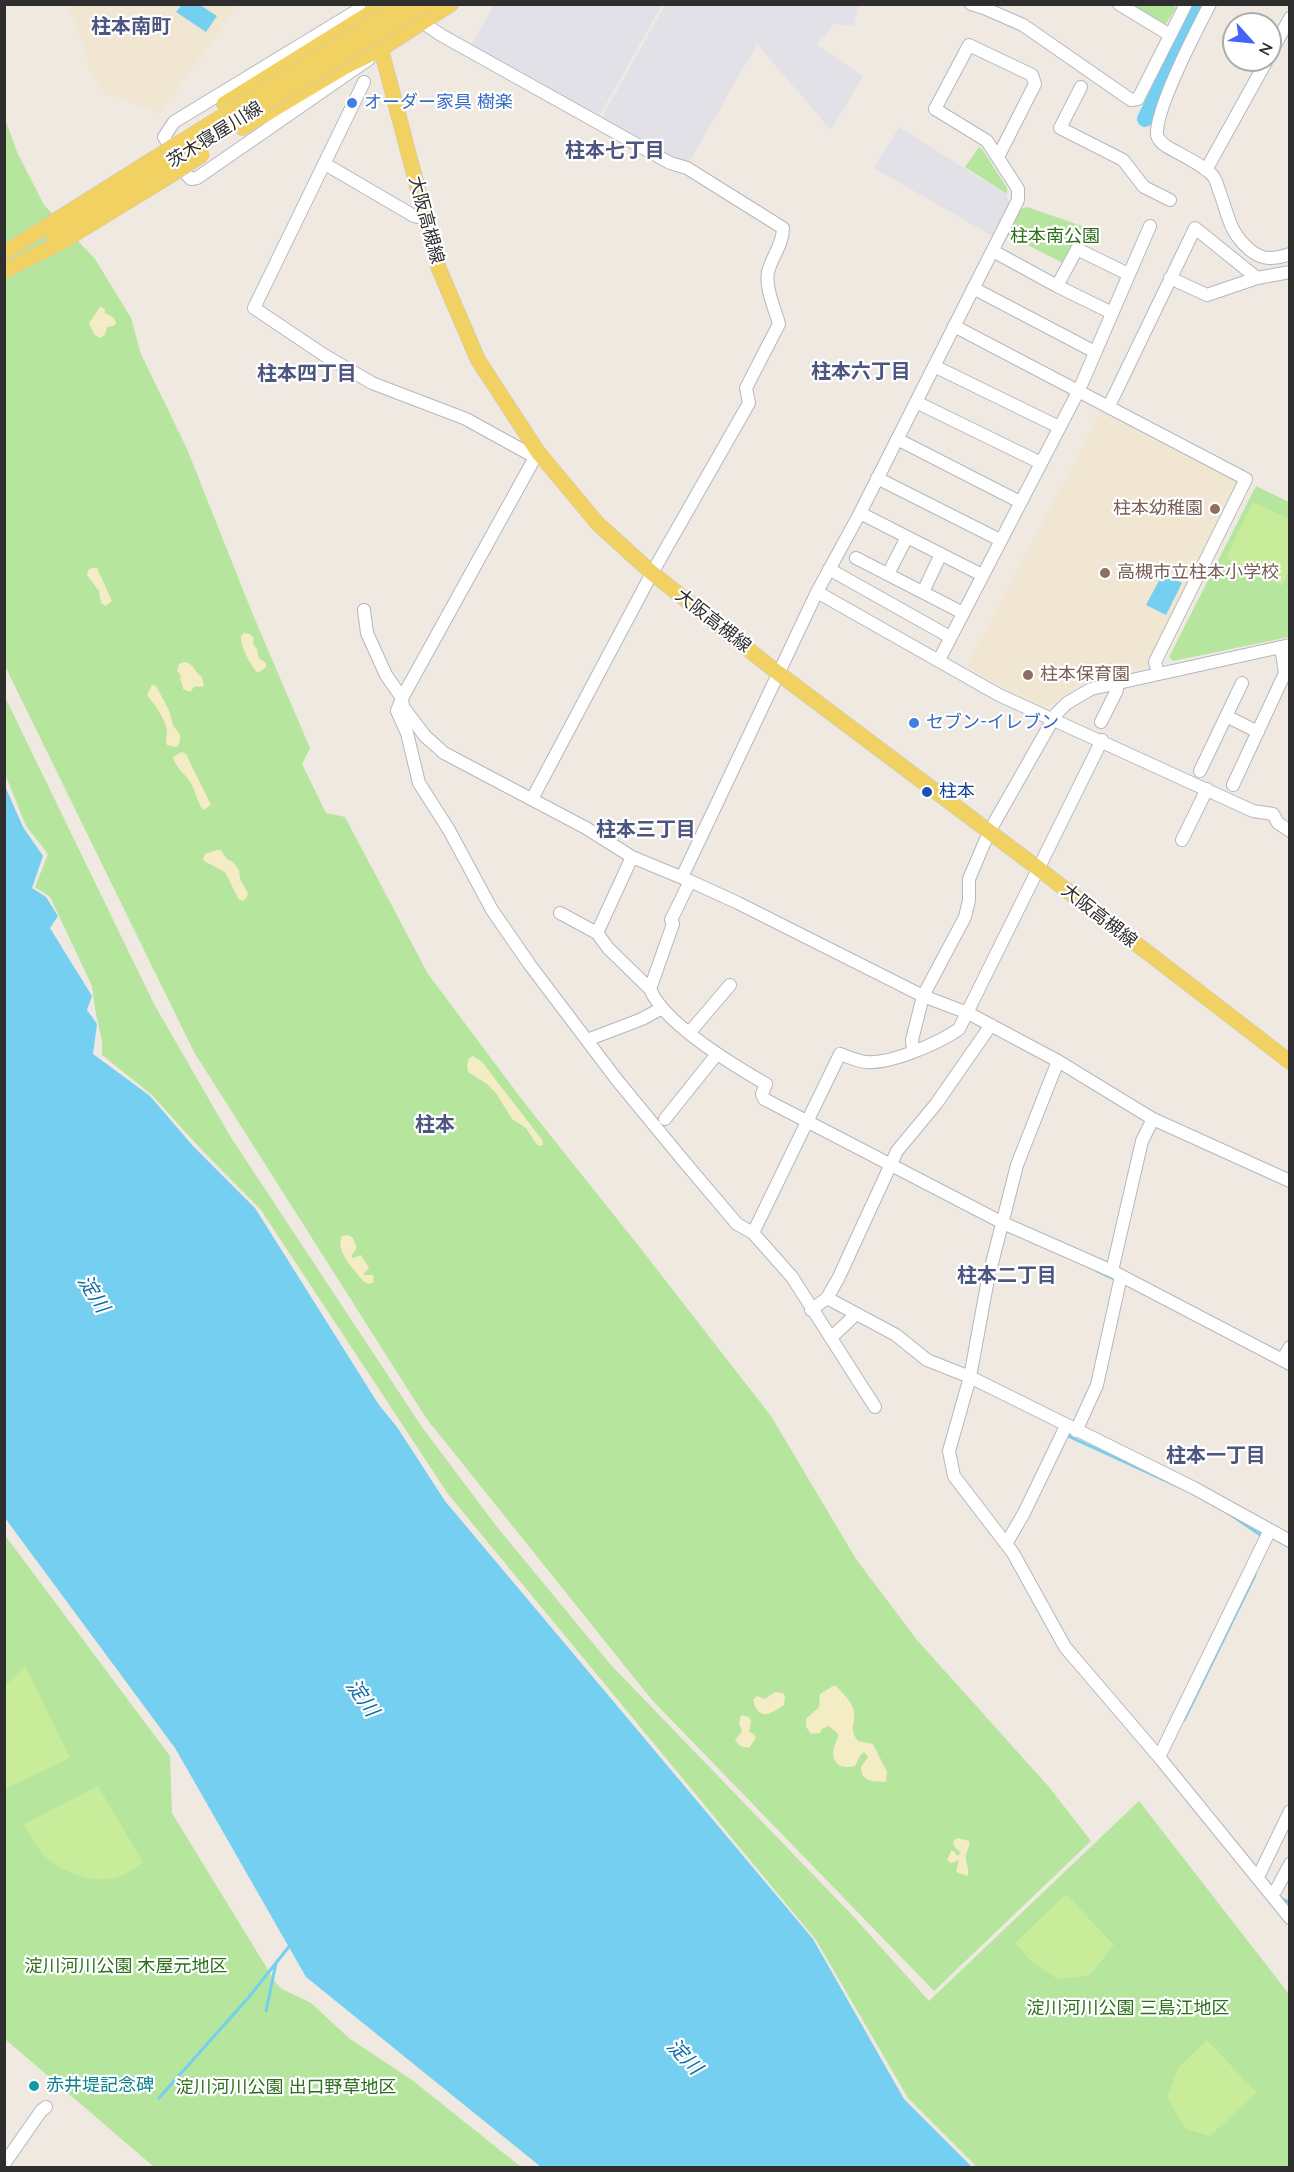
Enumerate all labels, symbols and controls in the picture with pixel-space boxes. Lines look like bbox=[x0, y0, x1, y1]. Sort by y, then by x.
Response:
north arrow bbox=[1222, 12, 1282, 72]
district label: 柱本南町 bbox=[91, 15, 171, 39]
text: N bbox=[1255, 39, 1278, 59]
place label: オーダー家具 樹楽 bbox=[364, 92, 513, 114]
marker: オーダー家具 樹楽 bbox=[345, 96, 359, 110]
street label: 茨木寝屋川線 bbox=[163, 97, 267, 173]
district label: 柱本七丁目 bbox=[565, 139, 665, 163]
street label: 大阪高槻線 bbox=[404, 174, 448, 266]
park label: 柱本南公園 bbox=[1010, 226, 1100, 248]
district label: 柱本六丁目 bbox=[811, 360, 911, 384]
district label: 柱本四丁目 bbox=[257, 362, 357, 386]
place label: 柱本幼稚園 bbox=[1113, 498, 1203, 520]
marker: 柱本幼稚園 bbox=[1208, 502, 1222, 516]
place label: 高槻市立柱本小学校 bbox=[1117, 562, 1279, 584]
marker: 高槻市立柱本小学校 bbox=[1098, 566, 1112, 580]
street label: 大阪高槻線 bbox=[671, 585, 755, 657]
place label: 柱本保育園 bbox=[1040, 664, 1130, 686]
marker: 柱本保育園 bbox=[1021, 668, 1035, 682]
place label: セブン-イレブン bbox=[926, 712, 1059, 734]
marker: セブン-イレブン bbox=[907, 716, 921, 730]
place label: 柱本 bbox=[939, 781, 975, 803]
marker: 柱本 bbox=[920, 785, 934, 799]
district label: 柱本三丁目 bbox=[596, 818, 696, 842]
street label: 大阪高槻線 bbox=[1057, 880, 1141, 952]
district label: 柱本 bbox=[415, 1113, 455, 1137]
district label: 柱本二丁目 bbox=[957, 1264, 1057, 1288]
water label: 淀川 bbox=[72, 1271, 114, 1317]
district label: 柱本一丁目 bbox=[1166, 1444, 1266, 1468]
water label: 淀川 bbox=[341, 1675, 383, 1721]
park label: 淀川河川公園 木屋元地区 bbox=[25, 1956, 227, 1978]
park label: 淀川河川公園 三島江地区 bbox=[1027, 1998, 1229, 2020]
water label: 淀川 bbox=[661, 2034, 707, 2080]
place label: 赤井堤記念碑 bbox=[46, 2075, 154, 2097]
park label: 淀川河川公園 出口野草地区 bbox=[176, 2077, 396, 2099]
marker: 赤井堤記念碑 bbox=[27, 2079, 41, 2093]

